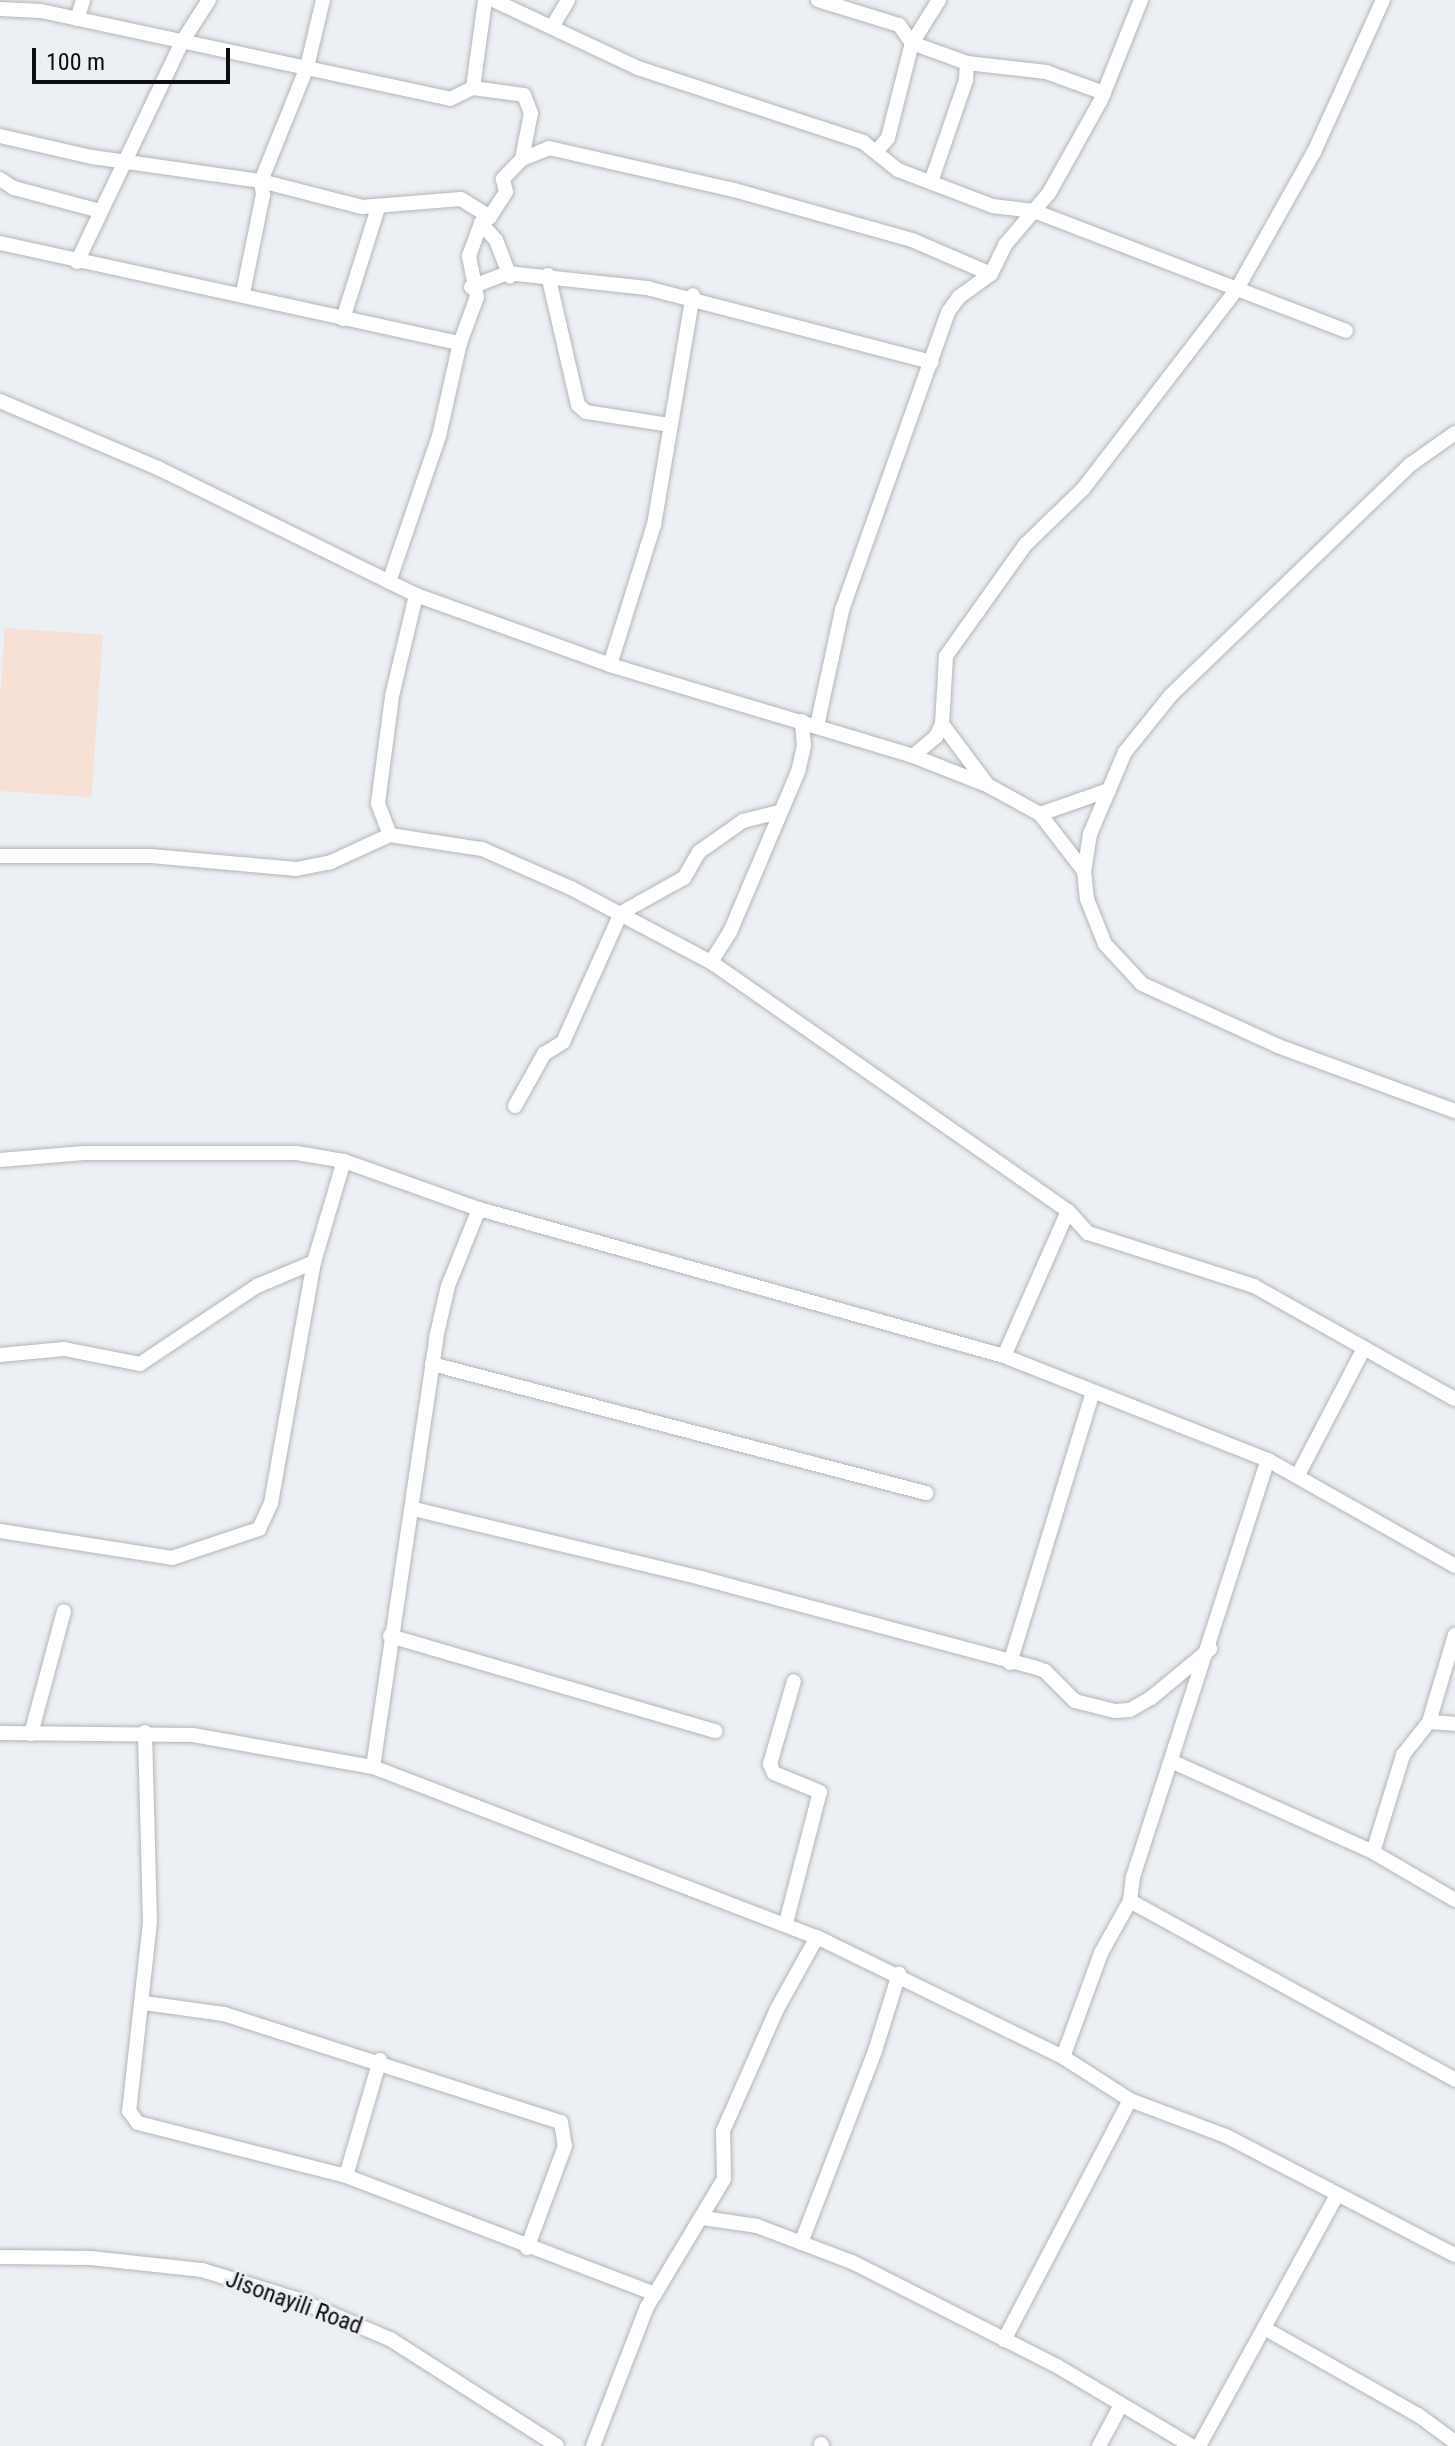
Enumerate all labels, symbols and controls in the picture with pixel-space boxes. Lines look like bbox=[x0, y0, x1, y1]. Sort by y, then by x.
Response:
scale bar bbox=[36, 32, 234, 82]
text: 100 m bbox=[46, 48, 105, 76]
street label: Jisonayili Road bbox=[222, 2265, 366, 2341]

